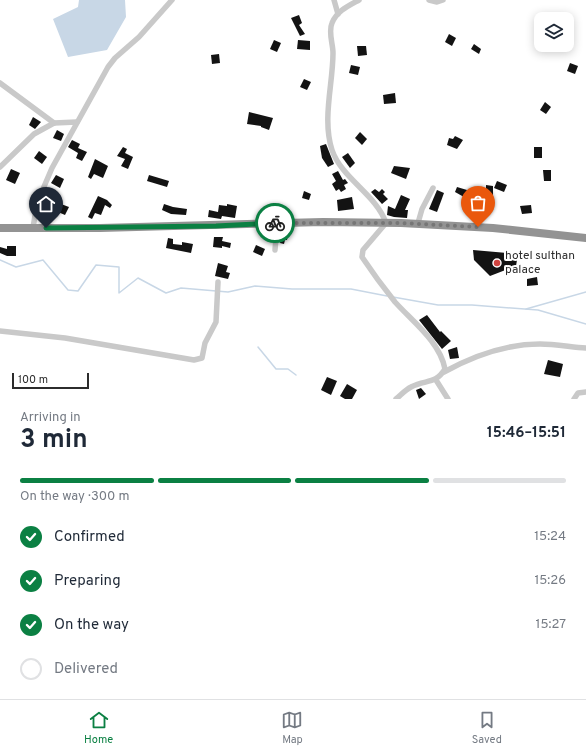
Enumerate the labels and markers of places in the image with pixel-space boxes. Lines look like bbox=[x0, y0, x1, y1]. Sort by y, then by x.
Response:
pin bbox=[461, 186, 495, 227]
pin bbox=[29, 187, 63, 228]
place label: hotel sulthan palace bbox=[505, 248, 575, 278]
marker: hotel sulthan palace bbox=[492, 258, 502, 268]

